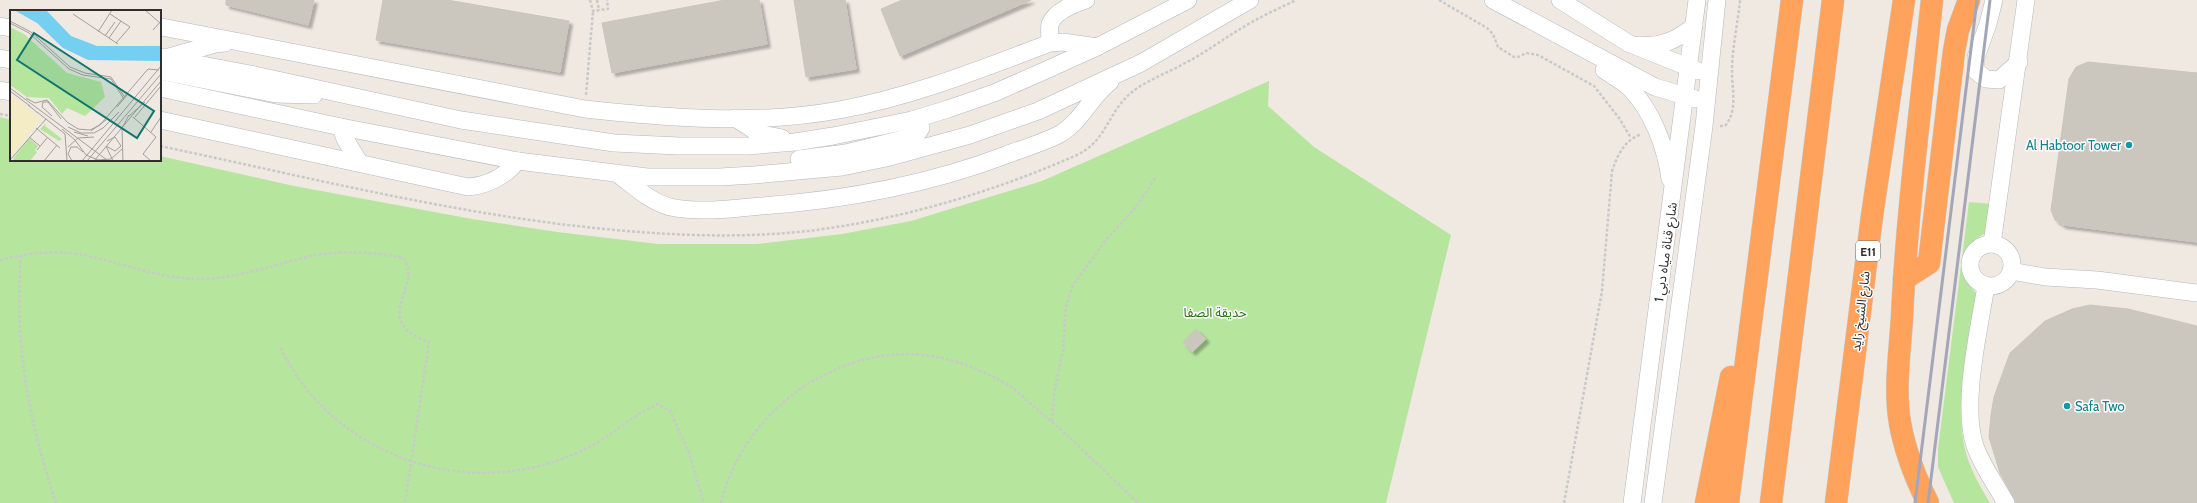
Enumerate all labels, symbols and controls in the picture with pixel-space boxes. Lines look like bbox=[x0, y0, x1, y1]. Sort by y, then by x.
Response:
inset map bbox=[10, 10, 161, 161]
place label: Al Habtoor Tower bbox=[2026, 137, 2122, 153]
marker: Al Habtoor Tower bbox=[2124, 140, 2134, 150]
street label: شارع قناة مياه دبي 1 bbox=[1650, 201, 1683, 303]
road number: E11 bbox=[1856, 241, 1880, 261]
street label: شارع الشيخ زايد bbox=[1847, 270, 1876, 352]
park label: حديقة الصفا bbox=[1183, 304, 1247, 320]
place label: Safa Two bbox=[2075, 398, 2125, 414]
marker: Safa Two bbox=[2062, 401, 2072, 411]

